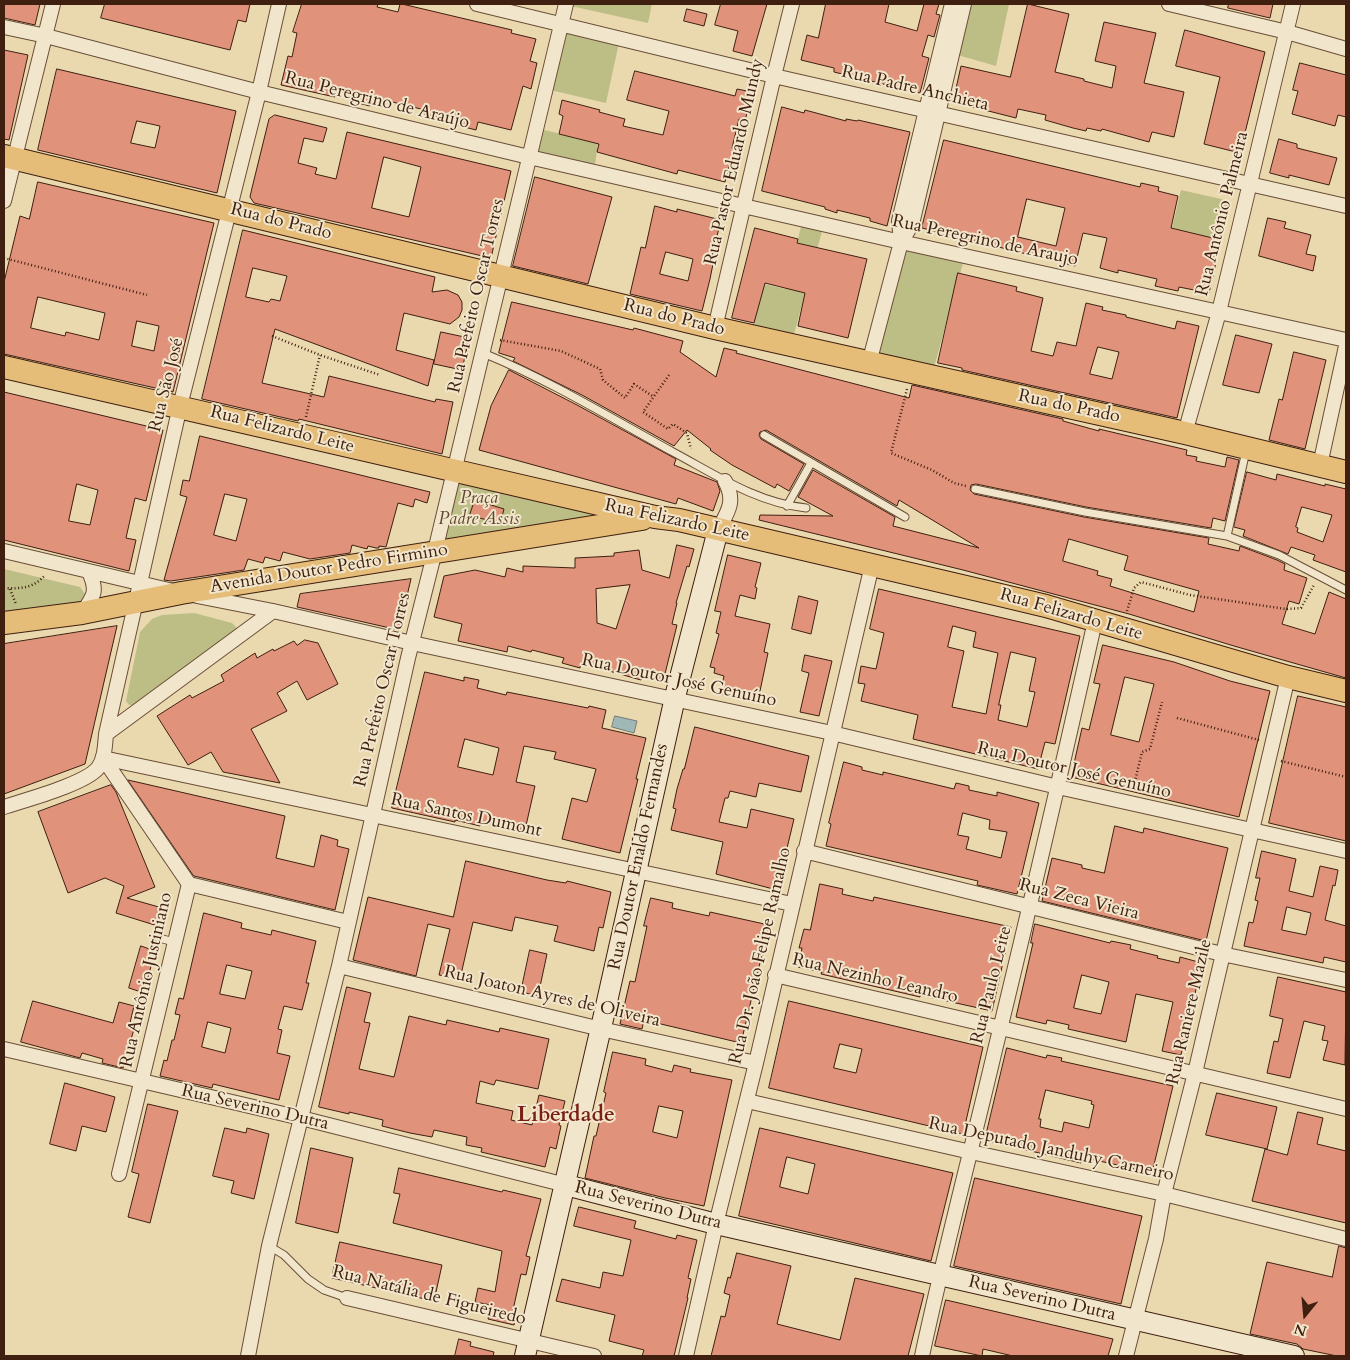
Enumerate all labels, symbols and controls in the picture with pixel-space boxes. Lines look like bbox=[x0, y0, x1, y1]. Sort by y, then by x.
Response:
street label: Rua Pastor Eduardo Mundy bbox=[701, 57, 769, 267]
street label: Rua Padre Anchieta bbox=[839, 62, 991, 116]
street label: Rua Peregrino de Araújo bbox=[282, 68, 472, 134]
street label: Rua Antônio Palmeira bbox=[1192, 129, 1254, 299]
street label: Rua Prefeito Oscar Torres bbox=[444, 197, 510, 395]
street label: Rua do Prado bbox=[228, 199, 334, 245]
street label: Rua Peregrino de Araujo bbox=[890, 211, 1080, 271]
street label: Rua do Prado bbox=[621, 295, 727, 341]
street label: Rua São José bbox=[145, 336, 189, 434]
street label: Rua do Prado bbox=[1016, 386, 1122, 428]
street label: Rua Felizardo Leite bbox=[208, 402, 356, 458]
park label: Praça Padre Assis bbox=[438, 488, 520, 530]
street label: Rua Felizardo Leite bbox=[603, 495, 751, 547]
street label: Avenida Doutor Pedro Firmino bbox=[209, 540, 449, 598]
street label: Rua Felizardo Leite bbox=[997, 584, 1145, 646]
street label: Rua Prefeito Oscar Torres bbox=[350, 591, 416, 789]
street label: Rua Doutor José Genuíno bbox=[580, 650, 778, 712]
street label: Rua Doutor José Genuíno bbox=[975, 738, 1173, 804]
street label: Rua Doutor Enaldo Fernandes bbox=[604, 742, 674, 972]
street label: Rua Santos Dumont bbox=[389, 789, 543, 843]
street label: Rua Dr. João Felipe Ramalho bbox=[726, 845, 796, 1067]
street label: Rua Zeca Vieira bbox=[1017, 875, 1141, 925]
street label: Rua Antônio Justiniano bbox=[116, 890, 178, 1070]
street label: Rua Paulo Leite bbox=[967, 924, 1017, 1046]
street label: Rua Raniere Mazile bbox=[1163, 937, 1217, 1087]
street label: Rua Nezinho Leandro bbox=[790, 949, 960, 1009]
street label: Rua Joaton Ayres de Oliveira bbox=[442, 962, 662, 1032]
street label: Rua Severino Dutra bbox=[179, 1081, 331, 1135]
district label: Liberdade bbox=[517, 1103, 615, 1129]
street label: Rua Deputado Janduhy Carneiro bbox=[926, 1113, 1176, 1187]
street label: Rua Severino Dutra bbox=[572, 1177, 724, 1235]
street label: Rua Natália de Figueiredo bbox=[330, 1261, 528, 1331]
street label: Rua Severino Dutra bbox=[966, 1272, 1118, 1326]
north arrow bbox=[1280, 1290, 1330, 1340]
text: N bbox=[1292, 1319, 1309, 1341]

